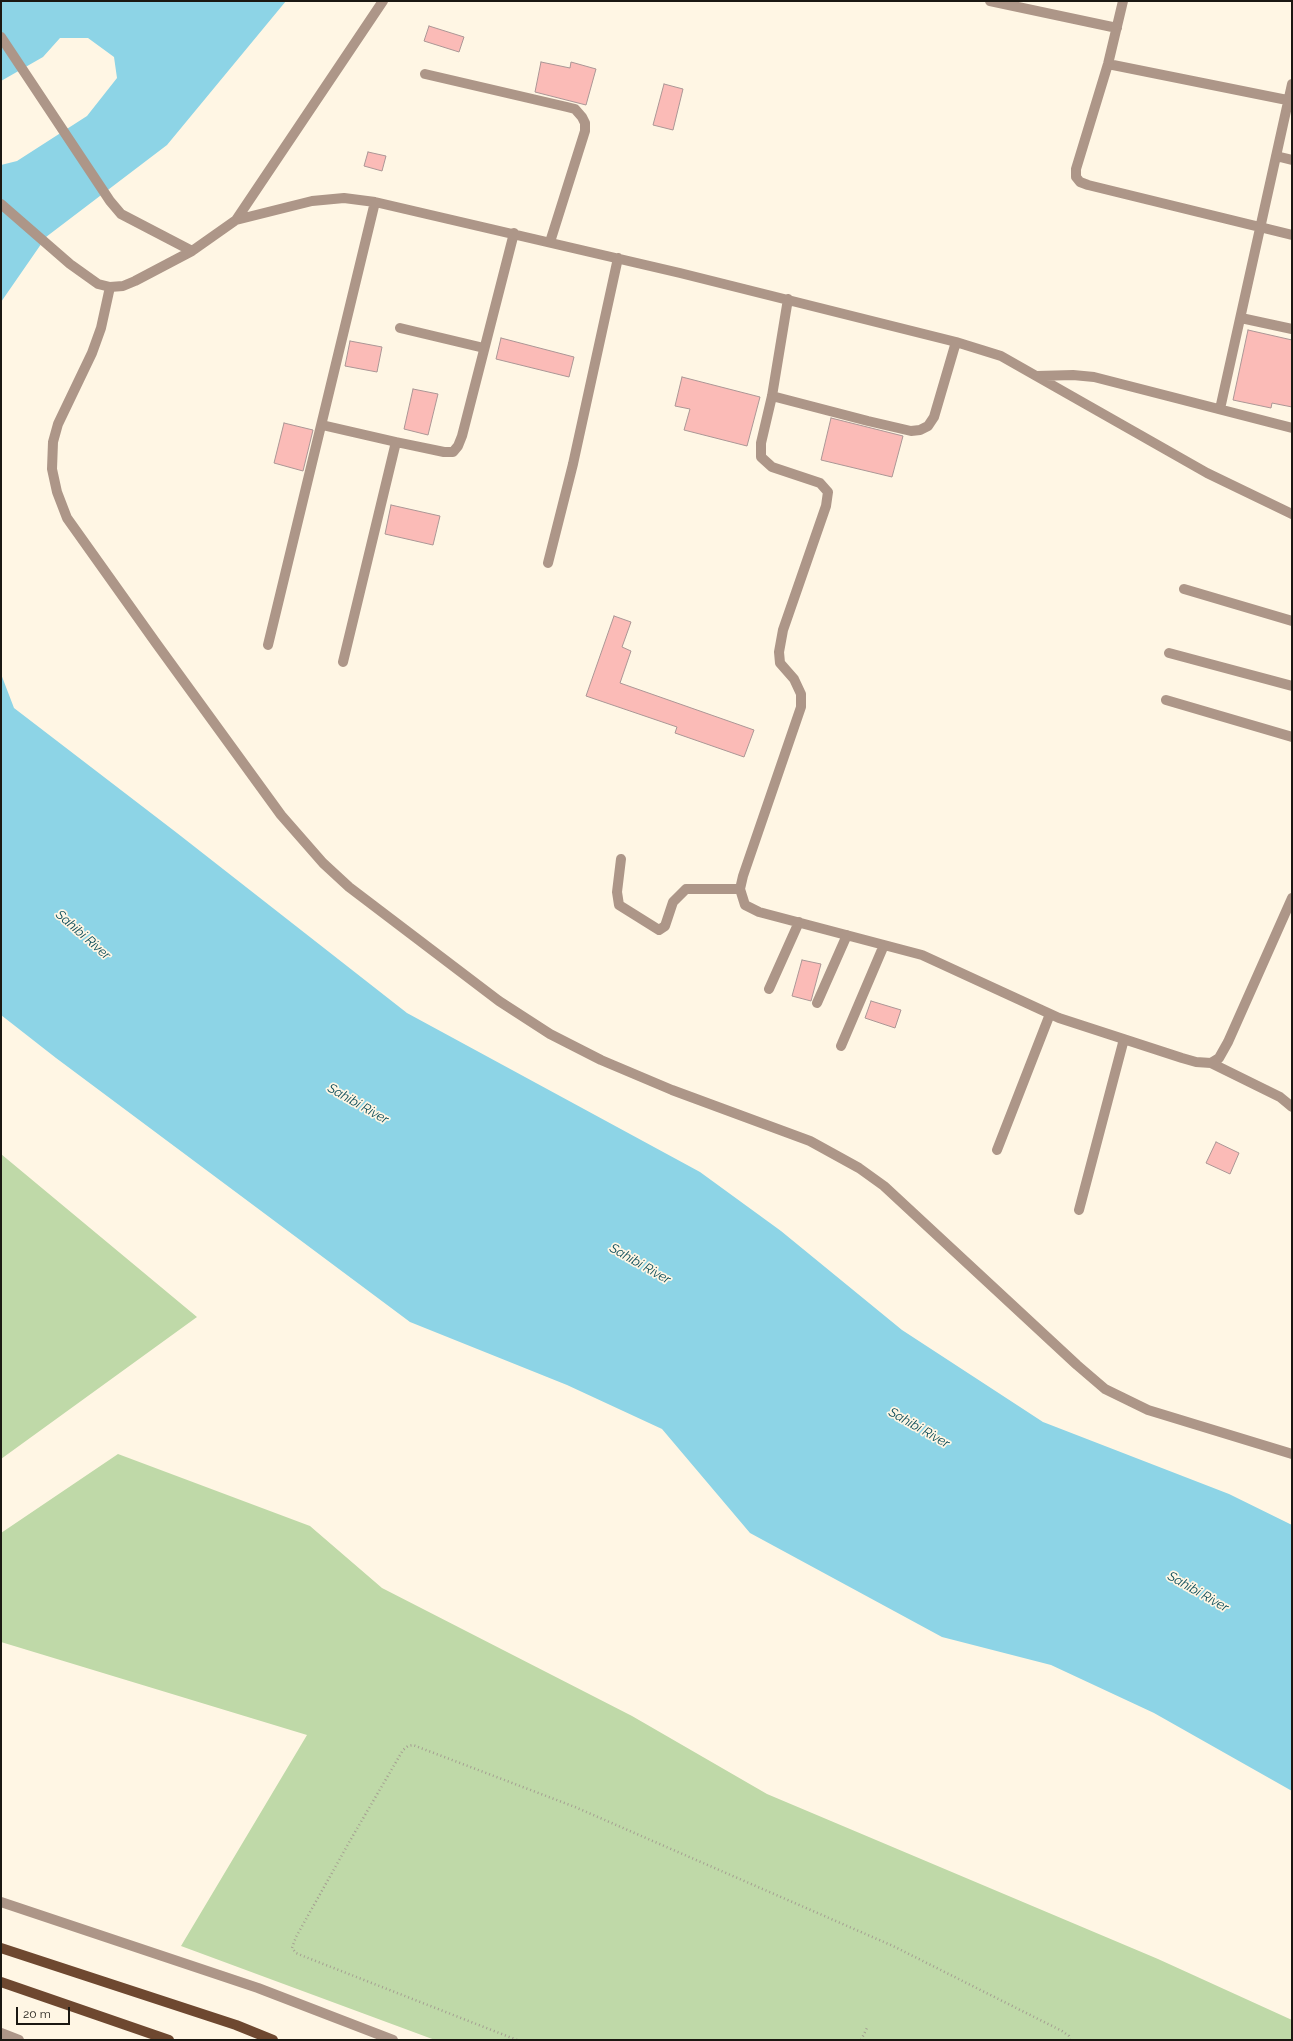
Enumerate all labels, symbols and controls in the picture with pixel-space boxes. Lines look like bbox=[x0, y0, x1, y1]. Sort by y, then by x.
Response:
water label: Sahibi River bbox=[52, 907, 114, 963]
water label: Sahibi River bbox=[325, 1080, 391, 1128]
water label: Sahibi River bbox=[607, 1240, 673, 1288]
water label: Sahibi River bbox=[886, 1404, 952, 1452]
water label: Sahibi River bbox=[1165, 1568, 1231, 1616]
scale bar bbox=[18, 1999, 72, 2025]
text: 20 m bbox=[23, 2007, 51, 2021]

